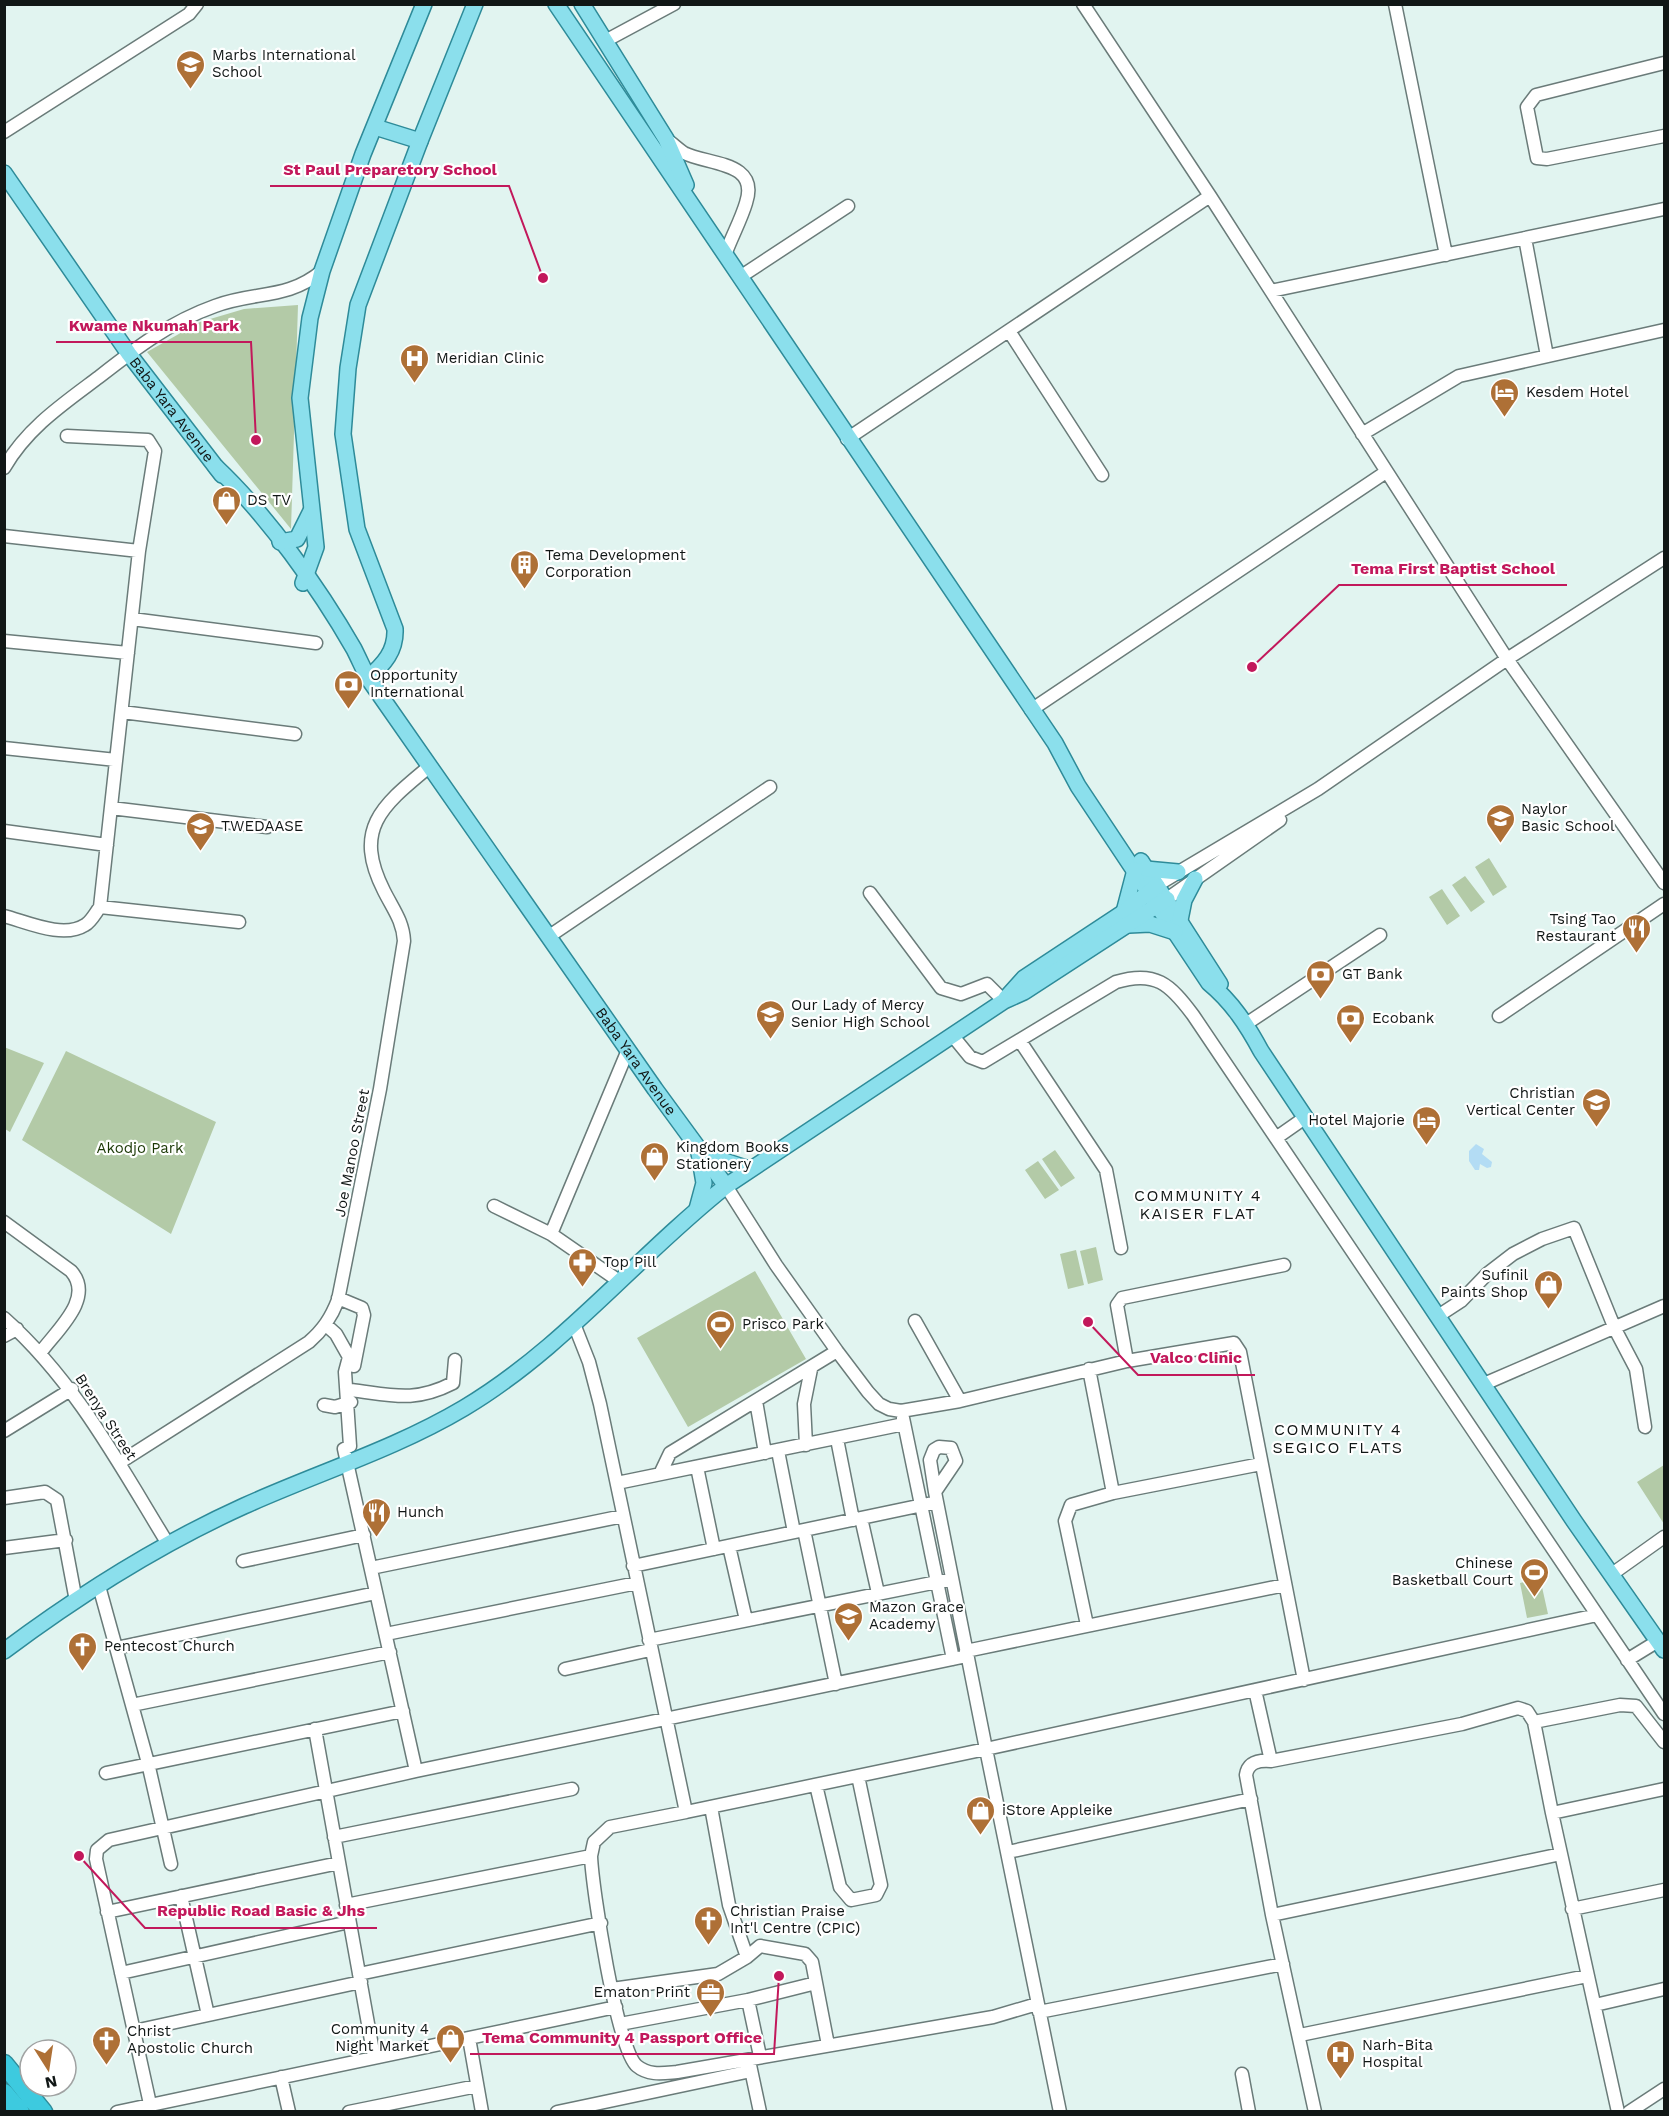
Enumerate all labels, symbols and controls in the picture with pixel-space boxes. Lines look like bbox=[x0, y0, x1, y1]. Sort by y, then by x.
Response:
place label: Marbs International School bbox=[212, 46, 356, 81]
school or university icon: Marbs International School bbox=[175, 48, 207, 90]
callout: St Paul Preparetory School bbox=[270, 152, 509, 186]
text: St Paul Preparetory School bbox=[283, 160, 498, 179]
callout: Kwame Nkumah Park bbox=[56, 308, 251, 342]
text: Kwame Nkumah Park bbox=[69, 316, 239, 335]
hospital icon: Meridian Clinic bbox=[399, 342, 431, 384]
place label: Meridian Clinic bbox=[436, 349, 544, 367]
street label: Baba Yara Avenue bbox=[126, 353, 218, 466]
hotel icon: Kesdem Hotel bbox=[1489, 376, 1521, 418]
place label: Kesdem Hotel bbox=[1526, 383, 1629, 401]
shop icon: DS TV bbox=[210, 484, 242, 526]
place label: DS TV bbox=[247, 491, 291, 509]
place label: Tema Development Corporation bbox=[545, 546, 686, 581]
building icon: Tema Development Corporation bbox=[508, 548, 540, 590]
callout: Tema First Baptist School bbox=[1339, 551, 1567, 585]
text: Tema First Baptist School bbox=[1351, 559, 1556, 578]
place label: Opportunity International bbox=[370, 666, 464, 701]
bank icon: Opportunity International bbox=[333, 668, 365, 710]
place label: Naylor Basic School bbox=[1521, 800, 1615, 835]
school or university icon: Naylor Basic School bbox=[1484, 802, 1516, 844]
school or university icon: TWEDAASE bbox=[184, 810, 216, 852]
place label: TWEDAASE bbox=[221, 817, 303, 835]
place label: Tsing Tao Restaurant bbox=[1536, 910, 1617, 945]
restaurant icon: Tsing Tao Restaurant bbox=[1621, 912, 1653, 954]
bank icon: GT Bank bbox=[1305, 958, 1337, 1000]
place label: GT Bank bbox=[1342, 965, 1403, 983]
place label: Our Lady of Mercy Senior High School bbox=[791, 996, 930, 1031]
school or university icon: Our Lady of Mercy Senior High School bbox=[754, 998, 786, 1040]
bank icon: Ecobank bbox=[1335, 1002, 1367, 1044]
street label: Baba Yara Avenue bbox=[592, 1004, 680, 1119]
place label: Ecobank bbox=[1372, 1009, 1435, 1027]
place label: Christian Vertical Center bbox=[1466, 1084, 1575, 1119]
school or university icon: Christian Vertical Center bbox=[1580, 1086, 1612, 1128]
street label: Joe Manoo Street bbox=[331, 1087, 373, 1218]
hotel icon: Hotel Majorie bbox=[1410, 1104, 1442, 1146]
place label: Hotel Majorie bbox=[1308, 1111, 1405, 1129]
place label: Kingdom Books Stationery bbox=[676, 1138, 789, 1173]
park label: Akodjo Park bbox=[97, 1139, 184, 1157]
shop icon: Kingdom Books Stationery bbox=[639, 1140, 671, 1182]
district label: COMMUNITY 4 KAISER FLAT bbox=[1134, 1186, 1262, 1223]
pharmacy icon: Top Pill bbox=[566, 1246, 598, 1288]
place label: Top Pill bbox=[603, 1253, 657, 1271]
place label: Sufinil Paints Shop bbox=[1441, 1266, 1528, 1301]
shop icon: Sufinil Paints Shop bbox=[1533, 1268, 1565, 1310]
sports icon: Prisco Park bbox=[705, 1308, 737, 1350]
place label: Prisco Park bbox=[742, 1315, 824, 1333]
callout: Valco Clinic bbox=[1138, 1341, 1255, 1375]
text: Valco Clinic bbox=[1150, 1348, 1242, 1367]
street label: Brenya Street bbox=[71, 1370, 141, 1464]
district label: COMMUNITY 4 SEGICO FLATS bbox=[1273, 1420, 1403, 1457]
restaurant icon: Hunch bbox=[360, 1496, 392, 1538]
place label: Hunch bbox=[397, 1503, 444, 1521]
place label: Chinese Basketball Court bbox=[1392, 1554, 1514, 1589]
sports icon: Chinese Basketball Court bbox=[1518, 1556, 1550, 1598]
place label: Mazon Grace Academy bbox=[869, 1598, 964, 1633]
school or university icon: Mazon Grace Academy bbox=[832, 1600, 864, 1642]
church icon: Pentecost Church bbox=[67, 1630, 99, 1672]
place label: Pentecost Church bbox=[104, 1637, 235, 1655]
shop icon: iStore Appleike bbox=[965, 1794, 997, 1836]
place label: iStore Appleike bbox=[1002, 1801, 1113, 1819]
callout: Republic Road Basic & Jhs bbox=[145, 1894, 377, 1928]
text: Republic Road Basic & Jhs bbox=[157, 1901, 365, 1920]
place label: Christian Praise Int'l Centre (CPIC) bbox=[730, 1902, 860, 1937]
church icon: Christian Praise Int'l Centre (CPIC) bbox=[693, 1904, 725, 1946]
office icon: Ematon Print bbox=[695, 1976, 727, 2018]
place label: Ematon Print bbox=[594, 1983, 691, 2001]
place label: Community 4 Night Market bbox=[331, 2020, 430, 2055]
callout: Tema Community 4 Passport Office bbox=[470, 2020, 774, 2054]
place label: Christ Apostolic Church bbox=[127, 2022, 253, 2057]
shop icon: Community 4 Night Market bbox=[434, 2022, 466, 2064]
church icon: Christ Apostolic Church bbox=[90, 2024, 122, 2066]
text: Tema Community 4 Passport Office bbox=[482, 2028, 762, 2047]
place label: Narh-Bita Hospital bbox=[1362, 2036, 1434, 2071]
north arrow bbox=[18, 2038, 78, 2098]
hospital icon: Narh-Bita Hospital bbox=[1325, 2038, 1357, 2080]
text: N bbox=[43, 2072, 59, 2093]

